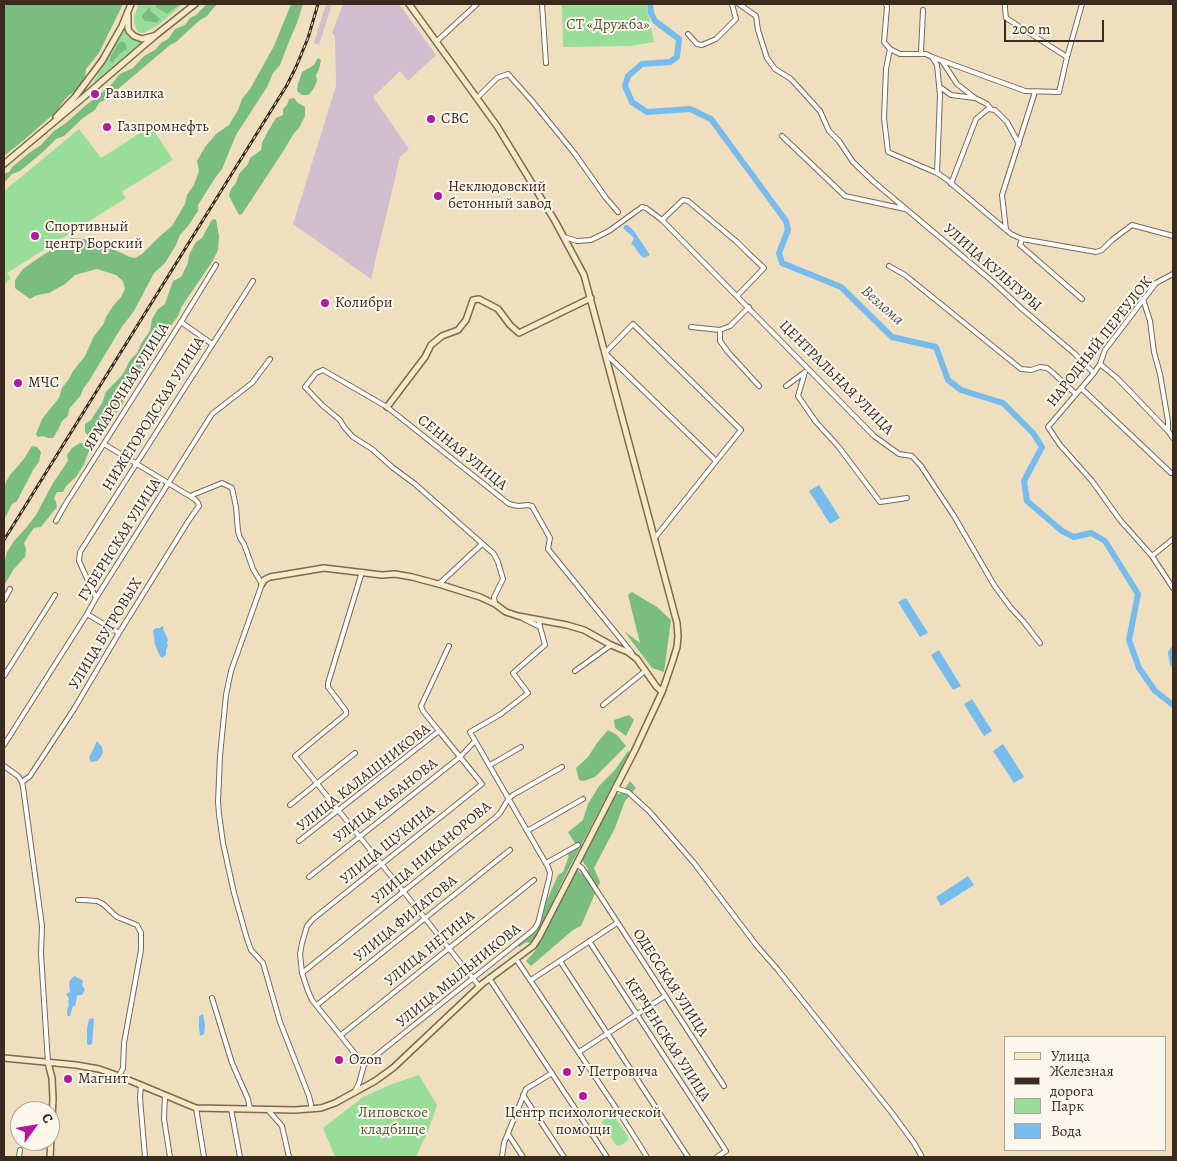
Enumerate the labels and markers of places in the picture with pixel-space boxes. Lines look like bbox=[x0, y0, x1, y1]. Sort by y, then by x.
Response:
place label: Развилка bbox=[105, 85, 164, 103]
marker: Развилка bbox=[89, 88, 101, 100]
place label: СВС bbox=[441, 110, 469, 128]
marker: СВС bbox=[425, 113, 437, 125]
place label: Газпромнефть bbox=[117, 118, 209, 136]
marker: Газпромнефть bbox=[101, 121, 113, 133]
place label: Неклюдовский бетонный завод bbox=[448, 178, 552, 213]
marker: Неклюдовский бетонный завод bbox=[432, 190, 444, 202]
place label: Спортивный центр Борский bbox=[45, 218, 143, 253]
marker: Спортивный центр Борский bbox=[29, 230, 41, 242]
place label: Колибри bbox=[335, 294, 393, 312]
marker: Колибри bbox=[319, 297, 331, 309]
place label: МЧС bbox=[28, 374, 59, 392]
marker: МЧС bbox=[12, 377, 24, 389]
place label: Ozon bbox=[349, 1051, 382, 1069]
marker: Ozon bbox=[333, 1054, 345, 1066]
place label: У Петровича bbox=[577, 1063, 658, 1081]
marker: У Петровича bbox=[561, 1066, 573, 1078]
place label: Магнит bbox=[78, 1070, 128, 1088]
marker: Магнит bbox=[62, 1073, 74, 1085]
marker: Центр психологической помощи bbox=[577, 1090, 589, 1102]
place label: Центр психологической помощи bbox=[505, 1104, 661, 1139]

